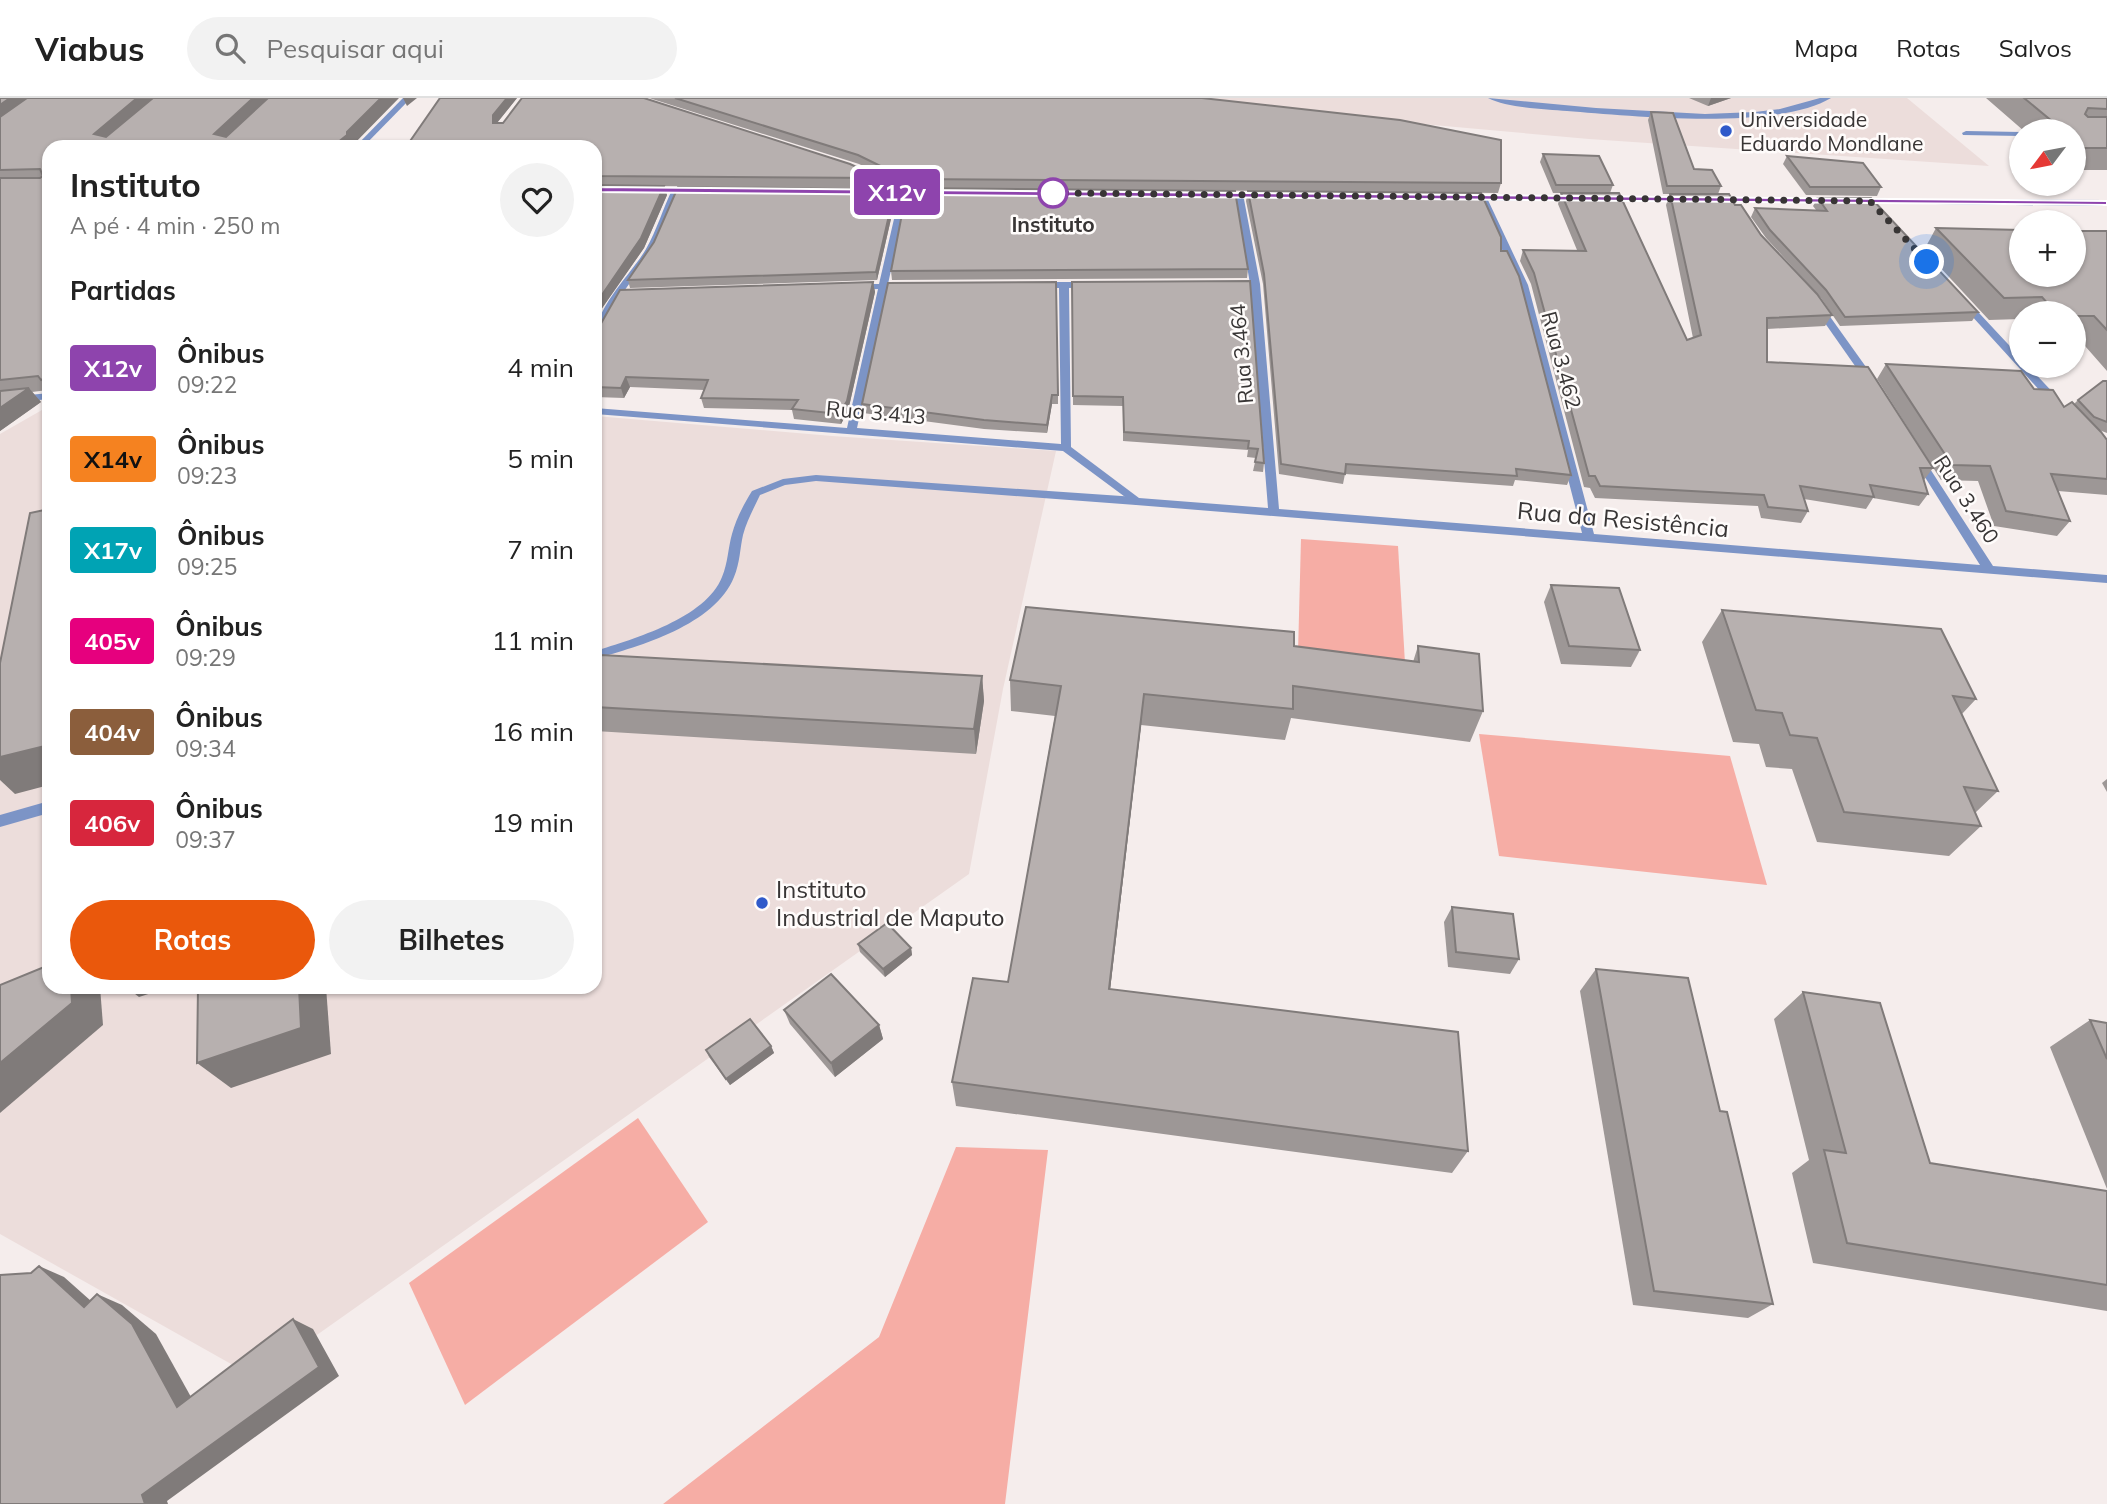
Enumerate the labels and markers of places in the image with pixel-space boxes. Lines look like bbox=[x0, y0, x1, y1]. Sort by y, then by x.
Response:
place label: Universidade Eduardo Mondlane bbox=[1740, 106, 1923, 156]
marker: Universidade Eduardo Mondlane bbox=[1718, 123, 1734, 139]
marker: Instituto bbox=[1038, 178, 1068, 208]
place label: Instituto bbox=[1011, 211, 1095, 237]
place label: Instituto Industrial de Maputo bbox=[776, 874, 1004, 932]
marker: Instituto Industrial de Maputo bbox=[754, 895, 770, 911]

